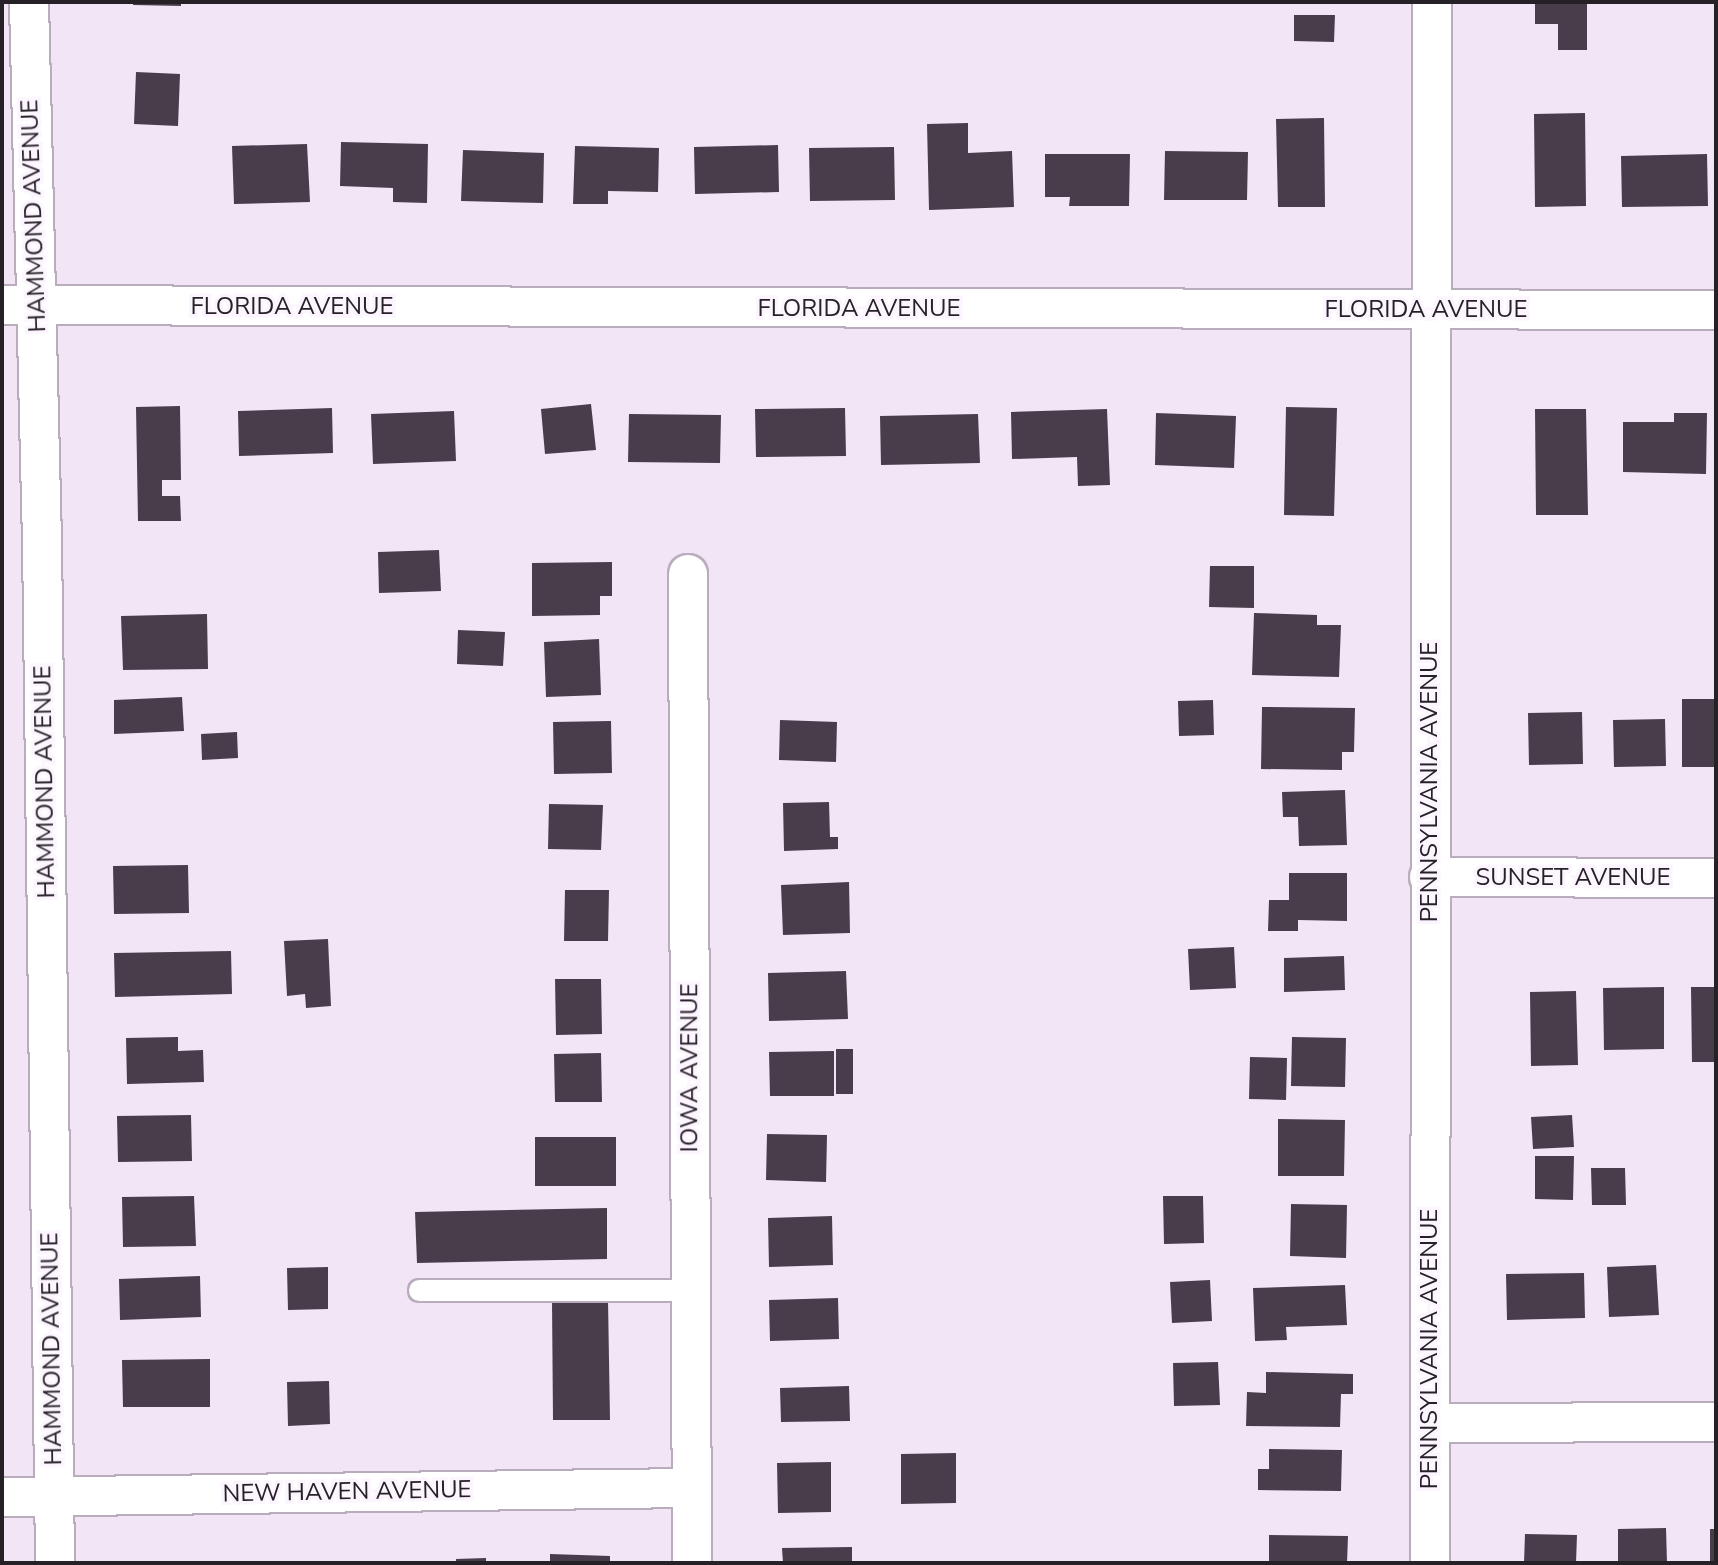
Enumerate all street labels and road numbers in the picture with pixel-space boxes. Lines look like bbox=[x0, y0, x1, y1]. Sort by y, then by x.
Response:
street label: HAMMOND AVENUE bbox=[16, 99, 52, 333]
street label: FLORIDA AVENUE bbox=[190, 293, 394, 321]
street label: FLORIDA AVENUE bbox=[757, 295, 961, 323]
street label: FLORIDA AVENUE bbox=[1324, 296, 1528, 324]
street label: PENNSYLVANIA AVENUE bbox=[1416, 642, 1444, 922]
street label: HAMMOND AVENUE bbox=[29, 665, 61, 899]
street label: SUNSET AVENUE bbox=[1476, 864, 1670, 892]
street label: IOWA AVENUE bbox=[676, 984, 704, 1152]
street label: PENNSYLVANIA AVENUE bbox=[1416, 1209, 1444, 1489]
street label: HAMMOND AVENUE bbox=[36, 1232, 68, 1466]
street label: NEW HAVEN AVENUE bbox=[222, 1475, 472, 1509]

